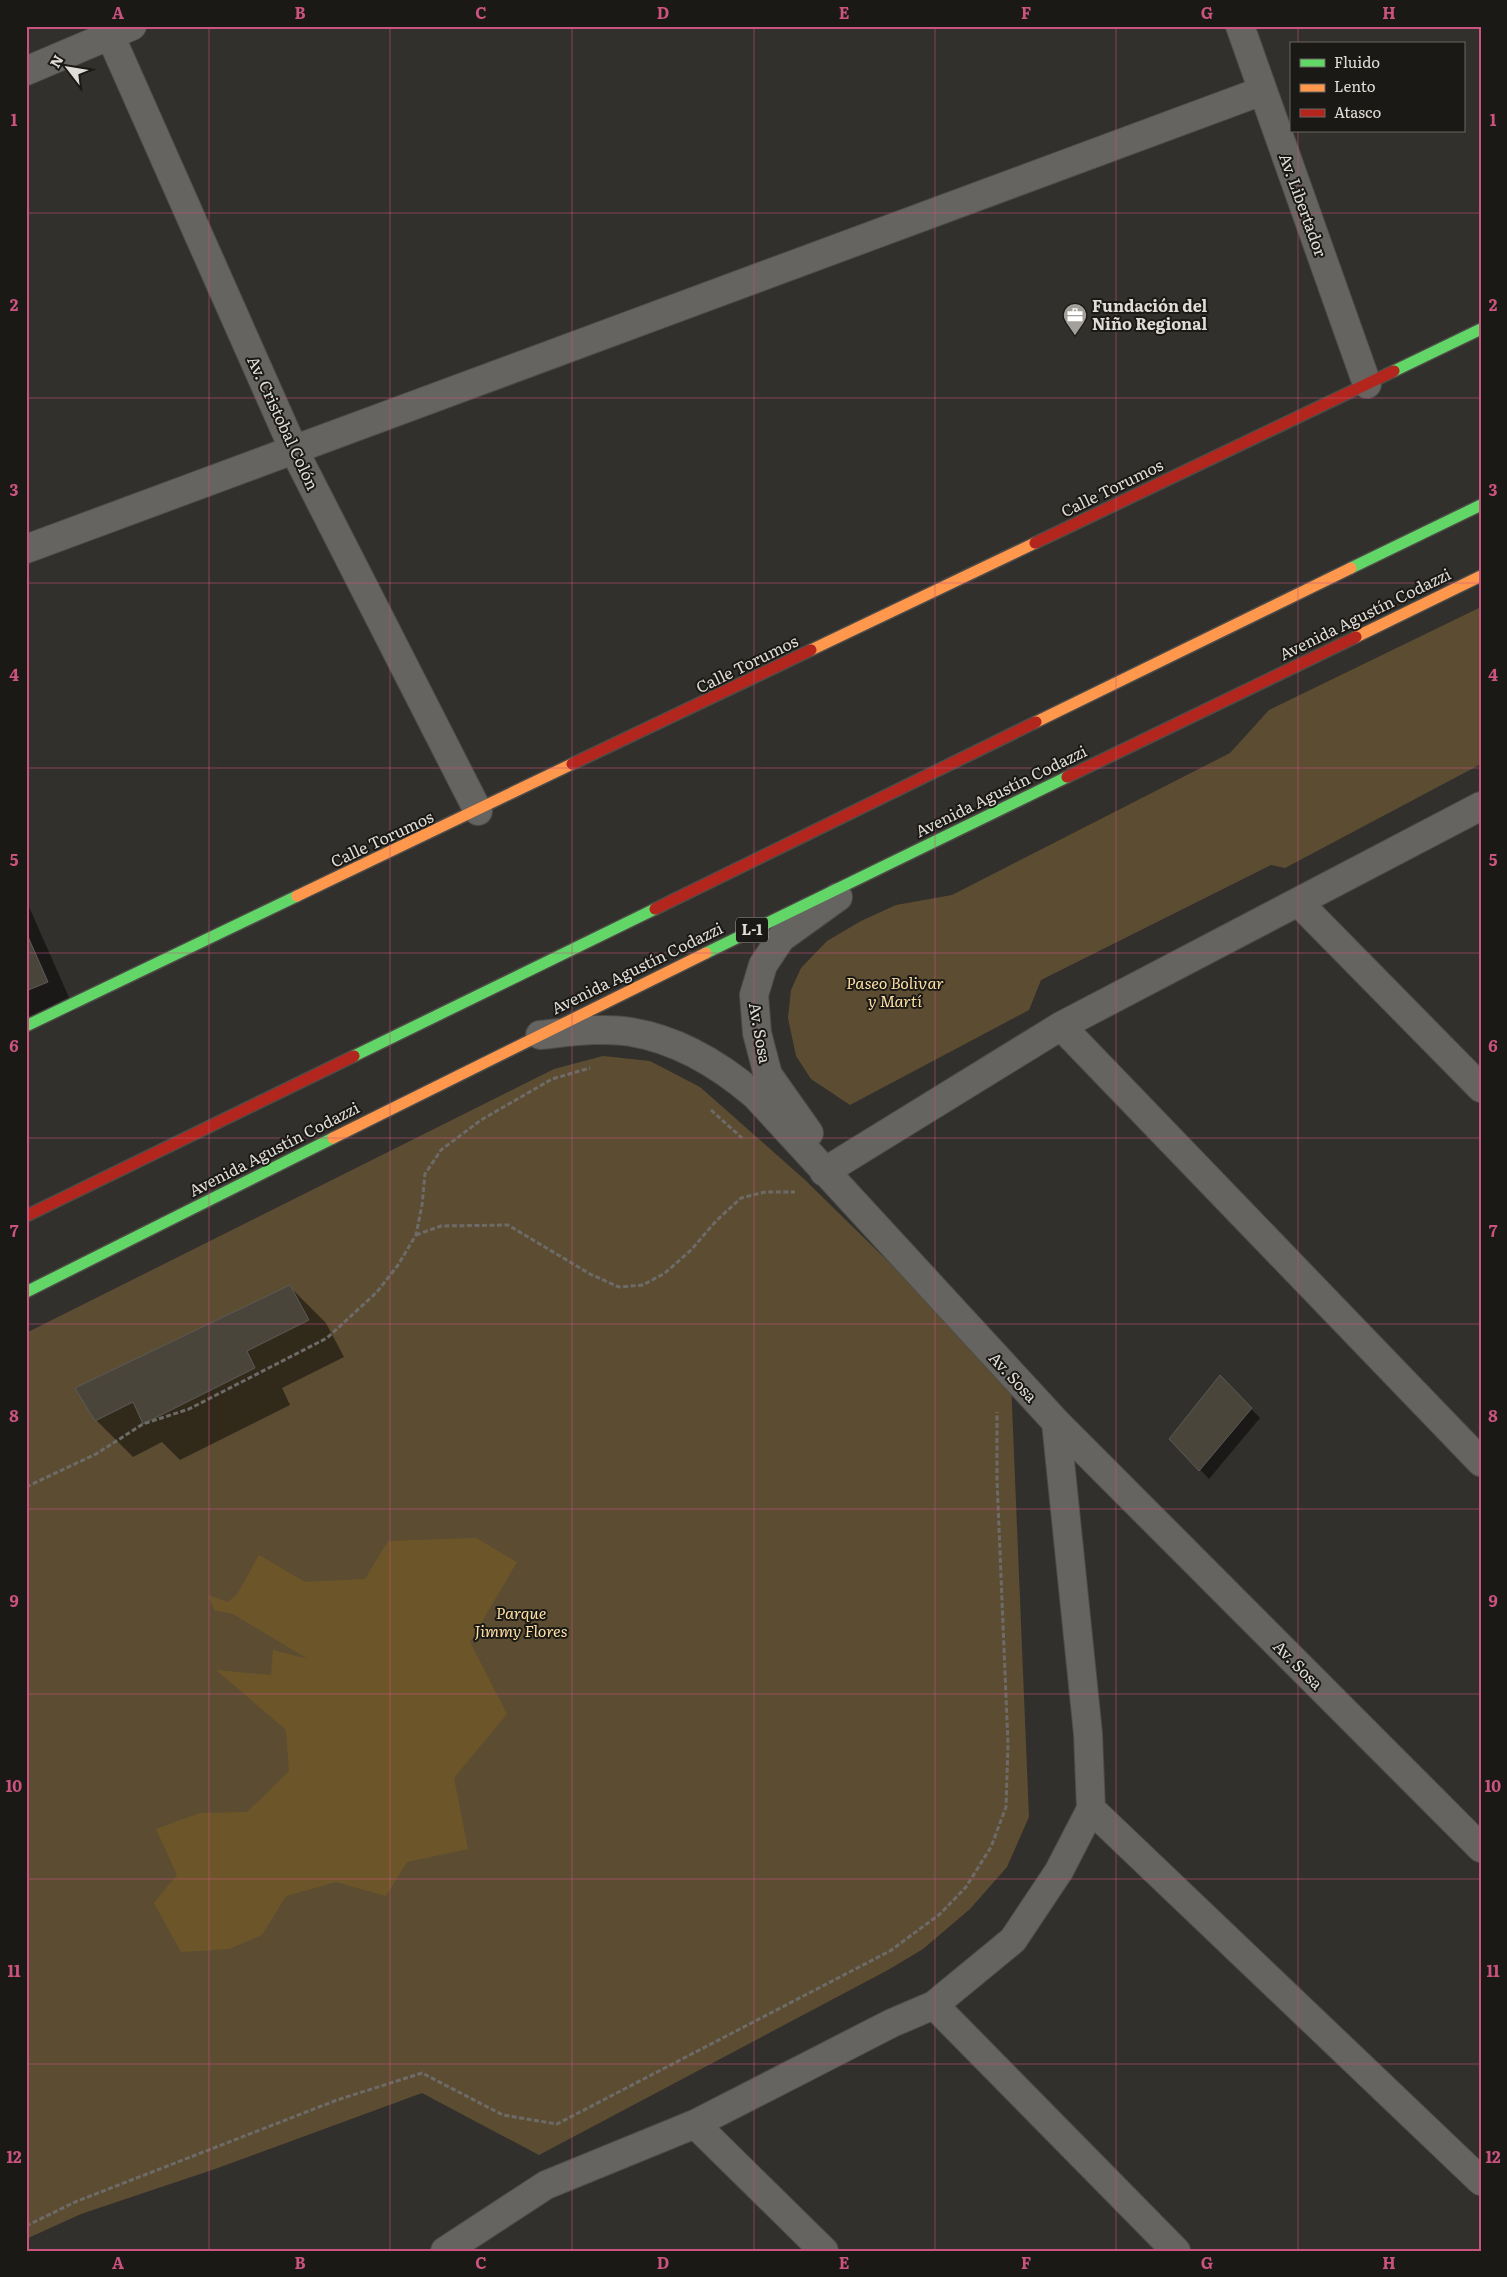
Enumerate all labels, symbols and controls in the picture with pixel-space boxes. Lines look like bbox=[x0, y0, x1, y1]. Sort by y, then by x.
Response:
text: A bbox=[112, 0, 124, 24]
text: B bbox=[294, 0, 306, 24]
text: C bbox=[475, 0, 487, 24]
text: D bbox=[657, 0, 669, 24]
text: E bbox=[839, 0, 850, 24]
text: F bbox=[1021, 0, 1031, 24]
text: G bbox=[1201, 0, 1213, 24]
text: H bbox=[1382, 0, 1396, 24]
north arrow bbox=[42, 42, 92, 92]
legend bbox=[1290, 42, 1464, 132]
text: N bbox=[44, 50, 68, 71]
text: Fluido bbox=[1334, 50, 1380, 73]
text: Lento bbox=[1334, 74, 1376, 97]
text: Atasco bbox=[1334, 100, 1381, 123]
text: 1 bbox=[11, 107, 18, 131]
text: 1 bbox=[1490, 107, 1497, 131]
street label: Av. Libertador bbox=[1274, 149, 1334, 260]
text: 2 bbox=[10, 292, 19, 316]
text: 2 bbox=[1489, 292, 1498, 316]
place label: Fundación del Niño Regional bbox=[1092, 293, 1208, 335]
office icon: Fundación del Niño Regional bbox=[1062, 302, 1088, 336]
street label: Av. Cristobal Colón bbox=[242, 352, 326, 494]
street label: Calle Torumos bbox=[1056, 452, 1167, 522]
text: 3 bbox=[10, 477, 19, 501]
text: 3 bbox=[1489, 477, 1498, 501]
street label: Avenida Agustín Codazzi bbox=[1275, 561, 1454, 665]
street label: Calle Torumos bbox=[691, 628, 802, 698]
text: 4 bbox=[9, 662, 19, 686]
text: 4 bbox=[1488, 662, 1498, 686]
street label: Avenida Agustín Codazzi bbox=[911, 738, 1090, 842]
street label: Calle Torumos bbox=[326, 804, 437, 872]
text: 5 bbox=[10, 847, 19, 871]
text: 5 bbox=[1489, 847, 1498, 871]
street label: Avenida Agustín Codazzi bbox=[547, 915, 726, 1019]
road number: L-1 bbox=[736, 918, 768, 942]
park label: Paseo Bolivar y Martí bbox=[846, 970, 944, 1012]
street label: Av. Sosa bbox=[744, 1000, 778, 1066]
text: 6 bbox=[9, 1033, 19, 1057]
text: 6 bbox=[1488, 1033, 1498, 1057]
street label: Avenida Agustín Codazzi bbox=[184, 1095, 363, 1202]
text: 7 bbox=[10, 1218, 19, 1242]
text: 7 bbox=[1489, 1218, 1498, 1242]
street label: Av. Sosa bbox=[984, 1346, 1044, 1407]
text: 8 bbox=[9, 1403, 19, 1427]
text: 8 bbox=[1488, 1403, 1498, 1427]
text: 9 bbox=[9, 1588, 19, 1612]
text: 9 bbox=[1488, 1588, 1498, 1612]
park label: Parque Jimmy Flores bbox=[474, 1600, 568, 1642]
street label: Av. Sosa bbox=[1268, 1634, 1329, 1695]
text: 10 bbox=[6, 1773, 22, 1797]
text: 10 bbox=[1485, 1773, 1501, 1797]
text: 11 bbox=[7, 1958, 21, 1982]
text: 11 bbox=[1486, 1958, 1500, 1982]
text: 12 bbox=[6, 2144, 22, 2168]
text: 12 bbox=[1485, 2144, 1501, 2168]
text: A bbox=[112, 2250, 124, 2274]
text: B bbox=[294, 2250, 306, 2274]
text: C bbox=[475, 2250, 487, 2274]
text: D bbox=[657, 2250, 669, 2274]
text: E bbox=[839, 2250, 850, 2274]
text: F bbox=[1021, 2250, 1031, 2274]
text: G bbox=[1201, 2250, 1213, 2274]
text: H bbox=[1382, 2250, 1396, 2274]

